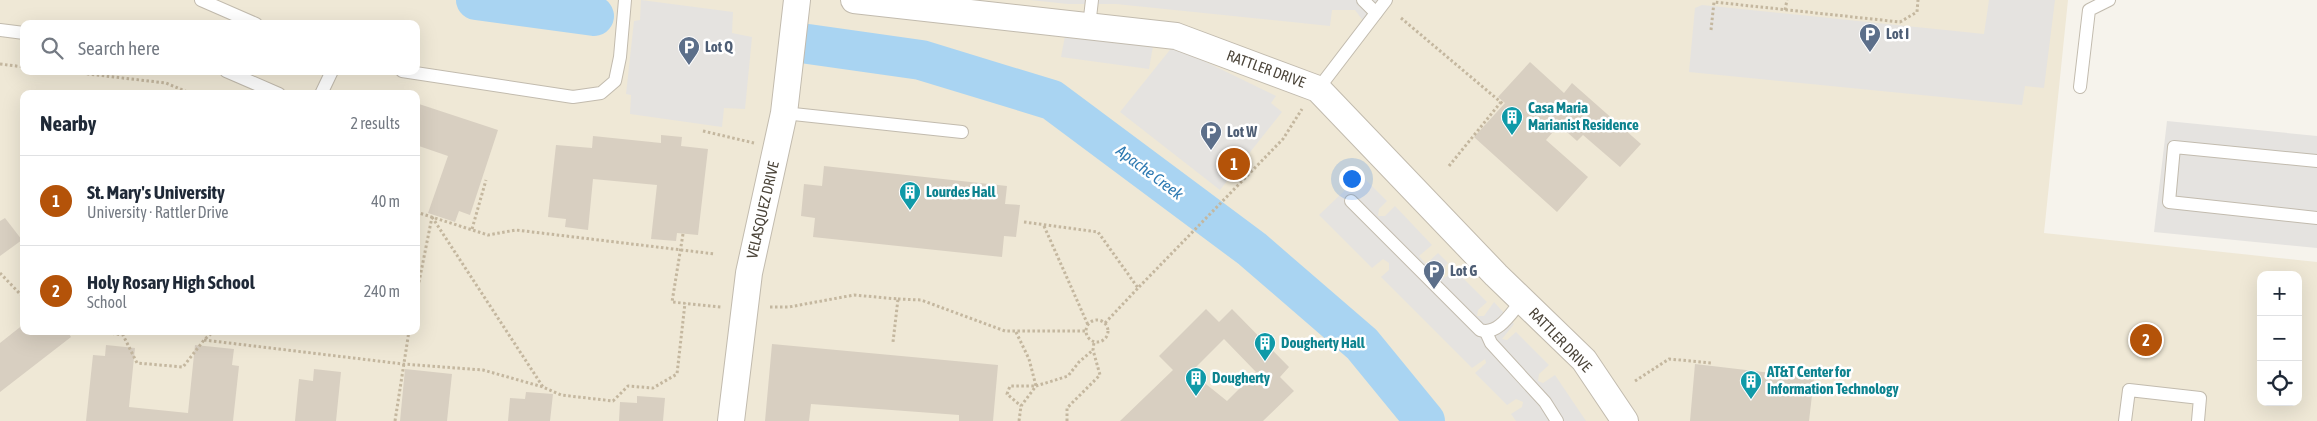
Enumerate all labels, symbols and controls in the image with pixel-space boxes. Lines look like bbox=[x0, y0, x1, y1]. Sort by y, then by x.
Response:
search box bbox=[20, 20, 420, 75]
parking icon: Lot I bbox=[1858, 22, 1882, 53]
place label: Lot I bbox=[1886, 25, 1909, 42]
icon: search bbox=[38, 34, 66, 62]
parking icon: Lot Q bbox=[677, 35, 701, 66]
text: Search here bbox=[78, 37, 160, 59]
place label: Lot Q bbox=[705, 38, 733, 55]
street label: RATTLER DRIVE bbox=[1224, 46, 1308, 91]
place label: Casa Maria Marianist Residence bbox=[1528, 99, 1639, 133]
building icon: Casa Maria Marianist Residence bbox=[1500, 105, 1524, 136]
text: Nearby bbox=[40, 111, 96, 135]
text: 2 results bbox=[350, 114, 400, 132]
parking icon: Lot W bbox=[1199, 120, 1223, 151]
place label: Lot W bbox=[1227, 123, 1257, 140]
water label: Apache Creek bbox=[1112, 141, 1188, 204]
pin: 1 bbox=[1218, 145, 1250, 183]
street label: VELASQUEZ DRIVE bbox=[743, 159, 782, 260]
your location bbox=[1339, 166, 1365, 192]
building icon: Lourdes Hall bbox=[898, 180, 922, 211]
text: St. Mary's University bbox=[87, 181, 225, 203]
place label: Lourdes Hall bbox=[926, 183, 996, 200]
text: 1 bbox=[52, 192, 60, 210]
text: 40 m bbox=[371, 192, 400, 210]
text: University · Rattler Drive bbox=[87, 203, 229, 221]
parking icon: Lot G bbox=[1422, 259, 1446, 290]
place label: Lot G bbox=[1450, 262, 1477, 279]
text: Holy Rosary High School bbox=[87, 271, 255, 293]
map controls bbox=[2257, 271, 2302, 406]
button: + bbox=[2257, 271, 2302, 316]
text: 2 bbox=[52, 282, 60, 300]
text: 240 m bbox=[364, 282, 400, 300]
text: School bbox=[87, 293, 127, 311]
street label: RATTLER DRIVE bbox=[1526, 304, 1596, 376]
button: − bbox=[2257, 316, 2302, 361]
pin: 2 bbox=[2130, 321, 2162, 359]
building icon: Dougherty Hall bbox=[1253, 331, 1277, 362]
place label: Dougherty Hall bbox=[1281, 334, 1366, 351]
button: locate bbox=[2257, 361, 2302, 406]
place label: AT&T Center for Information Technology bbox=[1766, 363, 1900, 397]
building icon: Dougherty bbox=[1184, 366, 1208, 397]
place label: Dougherty bbox=[1212, 369, 1271, 386]
building icon: AT&T Center for Information Technology bbox=[1739, 369, 1763, 400]

